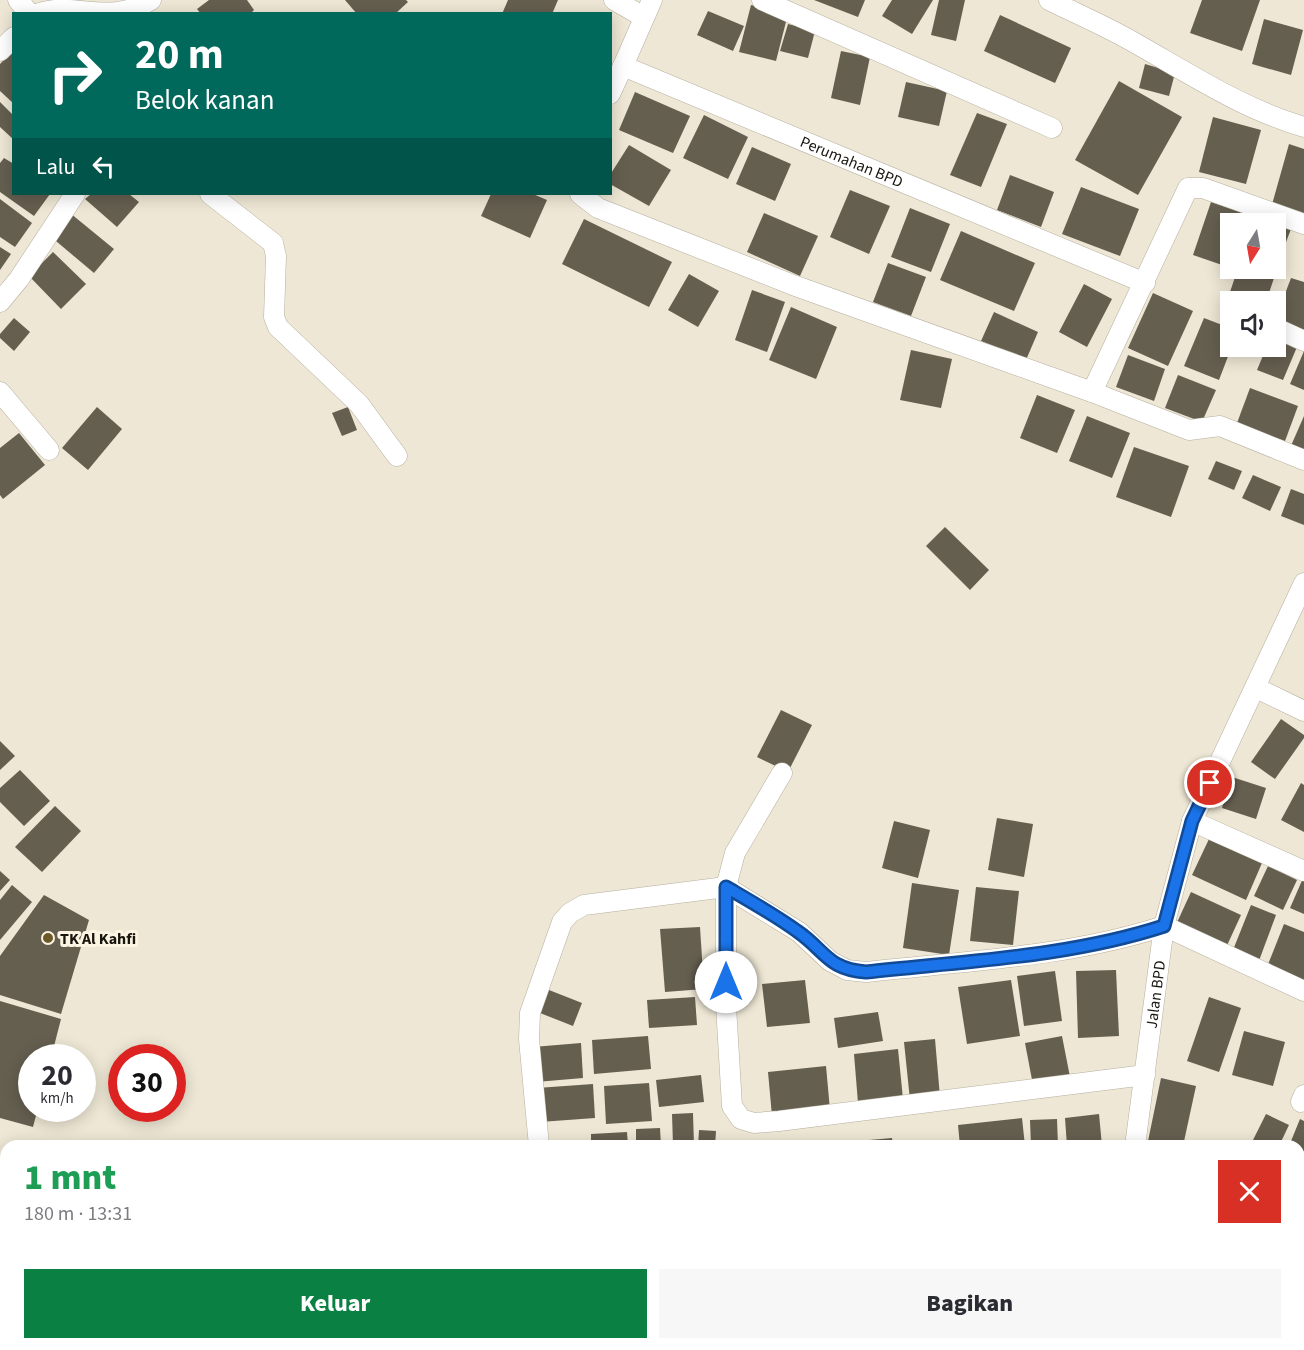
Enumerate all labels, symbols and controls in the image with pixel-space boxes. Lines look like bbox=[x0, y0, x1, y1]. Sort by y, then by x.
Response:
text: 20 m bbox=[135, 25, 224, 85]
icon: right bbox=[36, 36, 114, 114]
text: Belok kanan bbox=[135, 81, 274, 120]
street label: Perumahan BPD bbox=[797, 131, 906, 193]
icon: left bbox=[87, 150, 120, 183]
text: Lalu bbox=[36, 151, 75, 183]
north arrow bbox=[1220, 213, 1286, 279]
map controls bbox=[1220, 213, 1286, 357]
button: sound bbox=[1220, 291, 1286, 357]
pin bbox=[1184, 757, 1235, 808]
icon: arrive bbox=[1193, 766, 1226, 799]
place label: TK Al Kahfi bbox=[60, 928, 136, 950]
marker: TK Al Kahfi bbox=[41, 931, 55, 945]
position arrow bbox=[694, 950, 758, 1014]
street label: Jalan BPD bbox=[1141, 959, 1171, 1030]
speed limit sign: 30 bbox=[108, 1044, 186, 1122]
text: 20 bbox=[41, 1054, 73, 1097]
text: km/h bbox=[40, 1088, 74, 1109]
text: 1 mnt bbox=[24, 1152, 116, 1203]
button: close bbox=[1218, 1160, 1281, 1223]
text: 180 m · 13:31 bbox=[24, 1200, 132, 1228]
button: Keluar bbox=[24, 1269, 647, 1338]
button: Bagikan bbox=[659, 1269, 1281, 1338]

